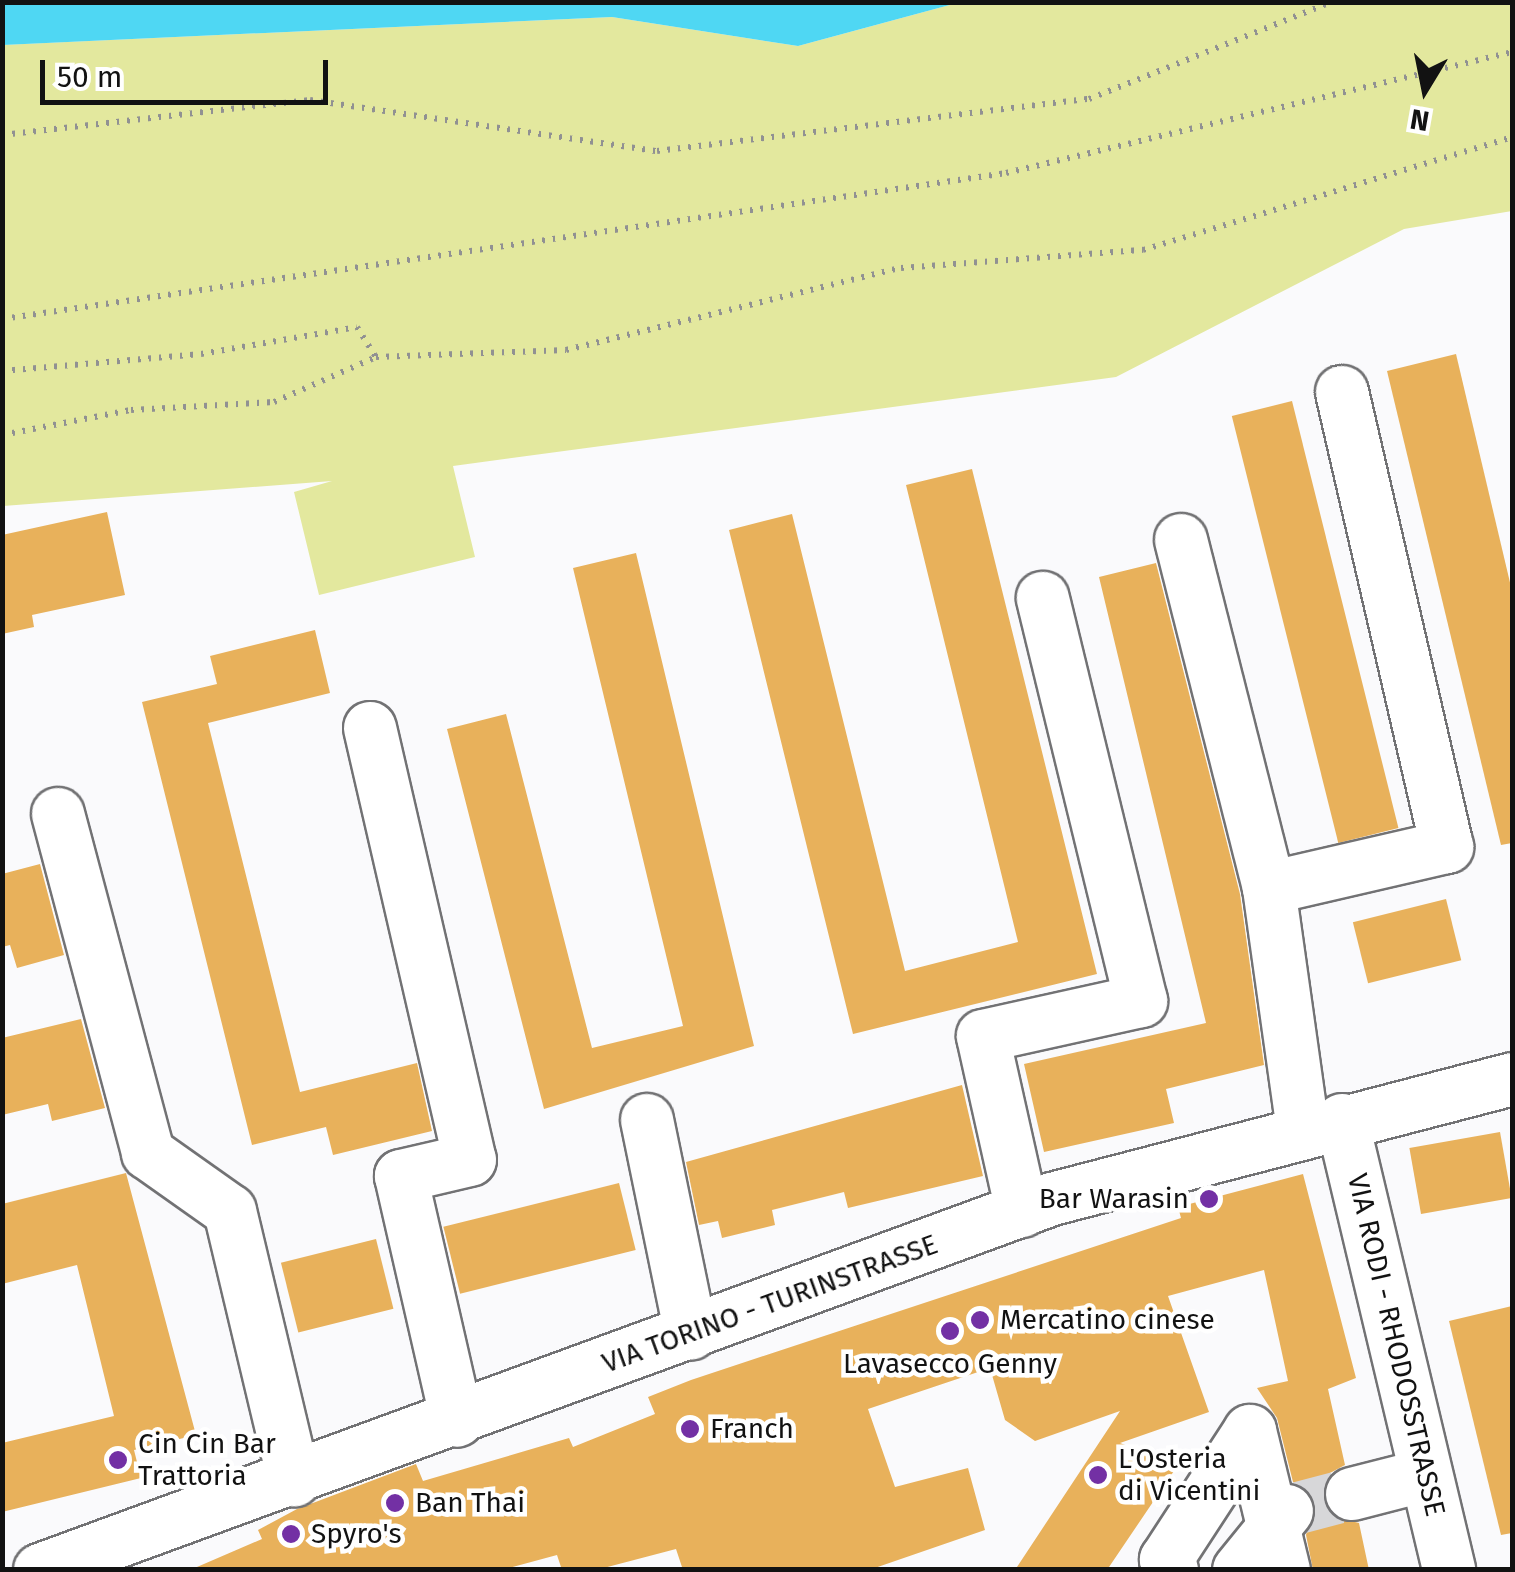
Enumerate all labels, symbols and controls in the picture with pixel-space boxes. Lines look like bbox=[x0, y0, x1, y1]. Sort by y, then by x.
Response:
scale bar bbox=[45, 40, 332, 102]
north arrow bbox=[1375, 40, 1475, 140]
text: 50 m bbox=[57, 59, 122, 95]
text: N bbox=[1408, 102, 1432, 138]
street label: VIA RODI - RHODOSSTRASSE bbox=[1340, 1170, 1452, 1520]
place label: Bar Warasin bbox=[1039, 1182, 1189, 1216]
marker: Bar Warasin bbox=[1198, 1188, 1220, 1210]
street label: VIA TORINO - TURINSTRASSE bbox=[598, 1228, 942, 1380]
place label: Mercatino cinese bbox=[1000, 1303, 1215, 1337]
marker: Mercatino cinese bbox=[969, 1309, 991, 1331]
marker: Lavasecco Genny bbox=[939, 1320, 961, 1342]
place label: Lavasecco Genny bbox=[843, 1347, 1057, 1381]
place label: Franch bbox=[710, 1412, 794, 1446]
marker: Franch bbox=[679, 1418, 701, 1440]
place label: Cin Cin Bar Trattoria bbox=[138, 1427, 276, 1493]
place label: L'Osteria di Vicentini bbox=[1118, 1442, 1260, 1508]
marker: Cin Cin Bar Trattoria bbox=[107, 1449, 129, 1471]
marker: L'Osteria di Vicentini bbox=[1087, 1464, 1109, 1486]
place label: Ban Thai bbox=[415, 1486, 525, 1520]
marker: Ban Thai bbox=[384, 1492, 406, 1514]
place label: Spyro's bbox=[311, 1517, 402, 1551]
marker: Spyro's bbox=[280, 1523, 302, 1545]

